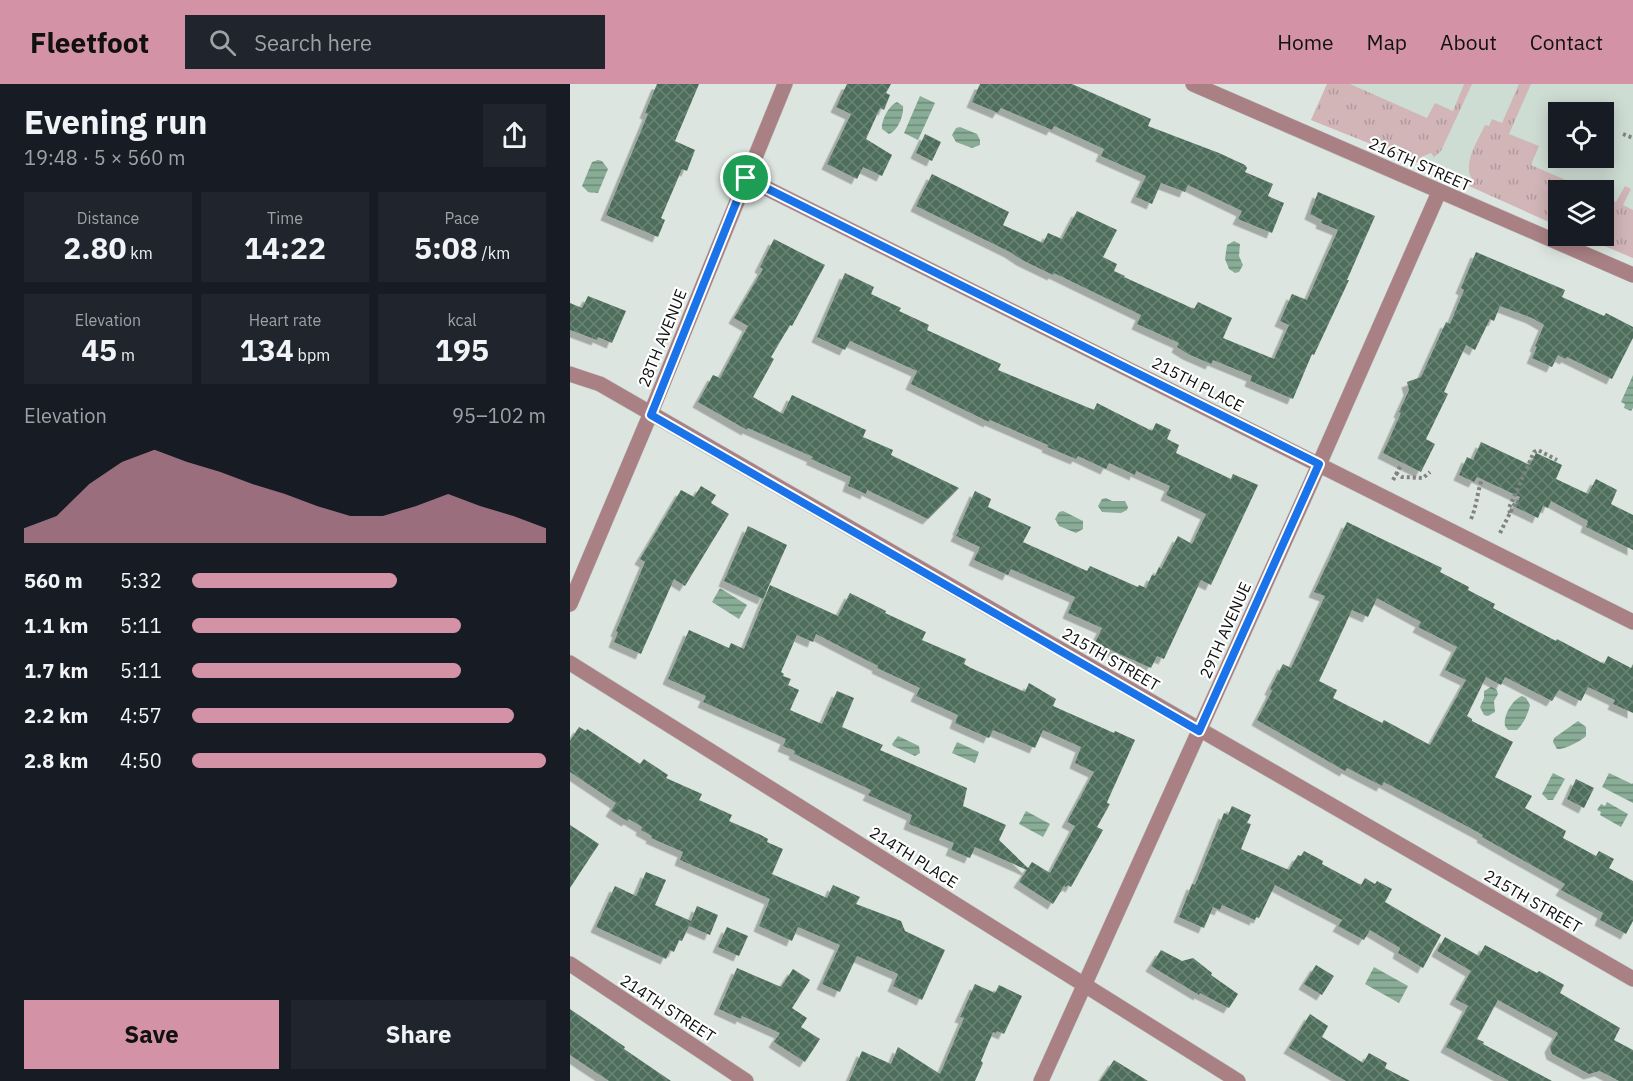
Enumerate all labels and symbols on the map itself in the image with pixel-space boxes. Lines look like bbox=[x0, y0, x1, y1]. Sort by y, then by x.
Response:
street label: 216TH STREET bbox=[1366, 133, 1474, 195]
pin bbox=[720, 152, 771, 203]
street label: 28TH AVENUE bbox=[633, 286, 691, 390]
street label: 215TH PLACE bbox=[1149, 352, 1247, 416]
street label: 29TH AVENUE bbox=[1195, 579, 1255, 681]
street label: 215TH STREET bbox=[1059, 623, 1163, 695]
street label: 214TH PLACE bbox=[866, 822, 962, 892]
street label: 215TH STREET bbox=[1481, 865, 1585, 937]
street label: 214TH STREET bbox=[617, 970, 719, 1046]

